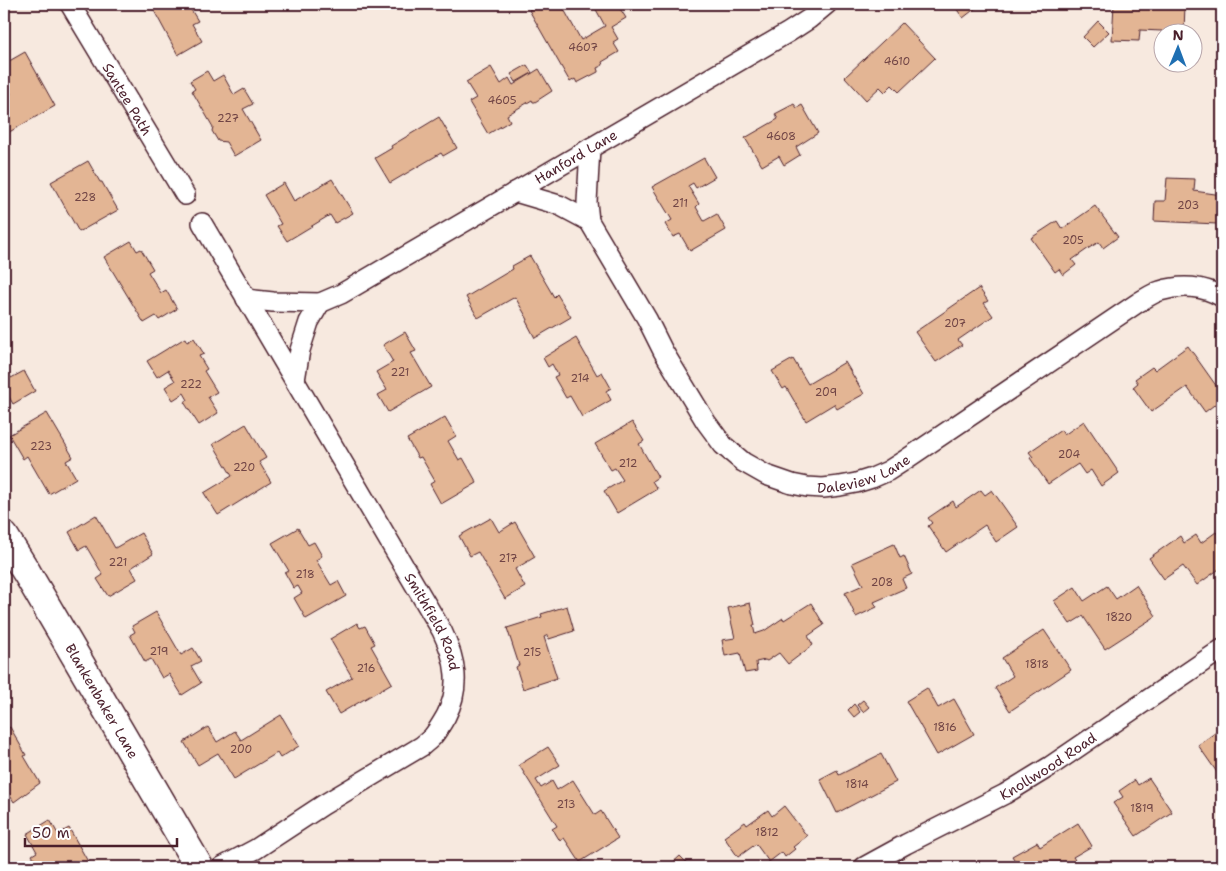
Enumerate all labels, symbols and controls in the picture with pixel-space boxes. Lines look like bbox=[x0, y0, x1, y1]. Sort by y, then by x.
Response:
north arrow bbox=[1154, 22, 1204, 72]
text: N bbox=[1173, 26, 1184, 44]
house number: 4607 bbox=[568, 40, 598, 55]
house number: 4610 bbox=[884, 54, 910, 69]
street label: Santee Path bbox=[98, 59, 156, 139]
house number: 4605 bbox=[487, 93, 517, 108]
house number: 227 bbox=[217, 111, 239, 126]
street label: Hanford Lane bbox=[531, 125, 620, 188]
house number: 4608 bbox=[766, 129, 796, 144]
house number: 228 bbox=[74, 190, 96, 205]
house number: 211 bbox=[672, 196, 688, 211]
house number: 203 bbox=[1177, 198, 1199, 213]
house number: 205 bbox=[1062, 233, 1084, 248]
house number: 207 bbox=[944, 316, 966, 331]
house number: 221 bbox=[391, 365, 409, 380]
house number: 214 bbox=[571, 371, 590, 386]
house number: 222 bbox=[180, 377, 202, 392]
house number: 209 bbox=[815, 385, 837, 400]
house number: 223 bbox=[30, 439, 52, 454]
house number: 204 bbox=[1058, 447, 1081, 462]
street label: Daleview Lane bbox=[817, 450, 914, 497]
house number: 212 bbox=[619, 456, 637, 471]
house number: 220 bbox=[233, 460, 255, 475]
house number: 217 bbox=[499, 551, 518, 566]
house number: 221 bbox=[109, 555, 127, 570]
house number: 218 bbox=[295, 567, 315, 582]
street label: Smithfield Road bbox=[401, 569, 464, 672]
house number: 208 bbox=[871, 575, 893, 590]
house number: 1820 bbox=[1106, 610, 1132, 625]
street label: Blankenbaker Lane bbox=[61, 640, 143, 762]
house number: 219 bbox=[149, 644, 169, 659]
house number: 215 bbox=[523, 645, 541, 660]
house number: 1818 bbox=[1025, 657, 1049, 672]
house number: 216 bbox=[356, 661, 376, 676]
house number: 1816 bbox=[933, 720, 957, 735]
street label: Knollwood Road bbox=[997, 728, 1100, 804]
house number: 200 bbox=[230, 742, 252, 757]
house number: 1814 bbox=[845, 777, 869, 792]
house number: 213 bbox=[557, 797, 575, 812]
house number: 1819 bbox=[1130, 801, 1154, 816]
scale bar bbox=[25, 816, 178, 848]
text: 50 m bbox=[32, 823, 70, 843]
house number: 1812 bbox=[755, 825, 779, 840]

